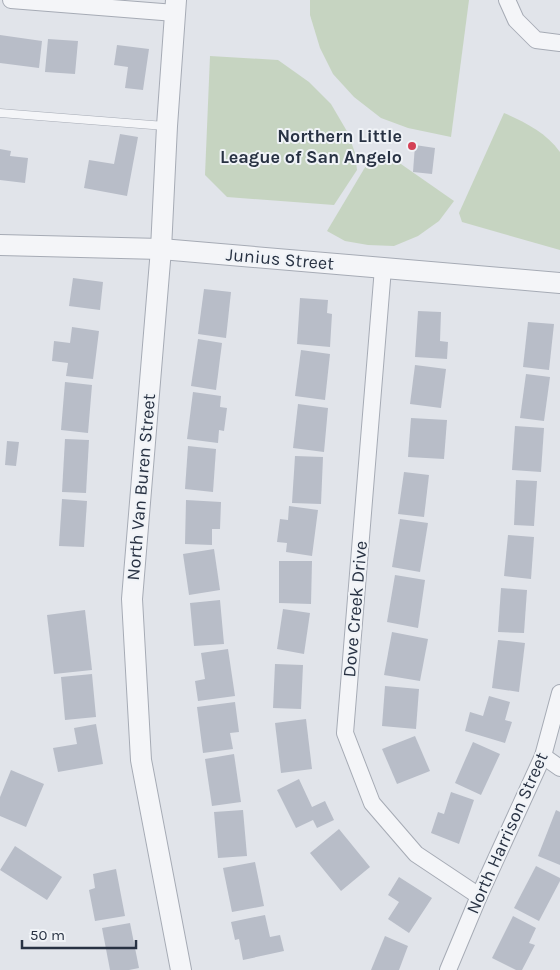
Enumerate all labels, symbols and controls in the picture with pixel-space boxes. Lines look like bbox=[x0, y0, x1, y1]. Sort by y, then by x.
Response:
place label: Northern Little League of San Angelo bbox=[220, 125, 402, 168]
marker: Northern Little League of San Angelo bbox=[406, 140, 418, 152]
street label: Junius Street bbox=[225, 243, 335, 275]
street label: North Van Buren Street bbox=[122, 392, 160, 581]
street label: Dove Creek Drive bbox=[338, 540, 372, 678]
street label: North Harrison Street bbox=[461, 749, 553, 917]
scale bar bbox=[22, 918, 136, 950]
text: 50 m bbox=[30, 926, 65, 944]

